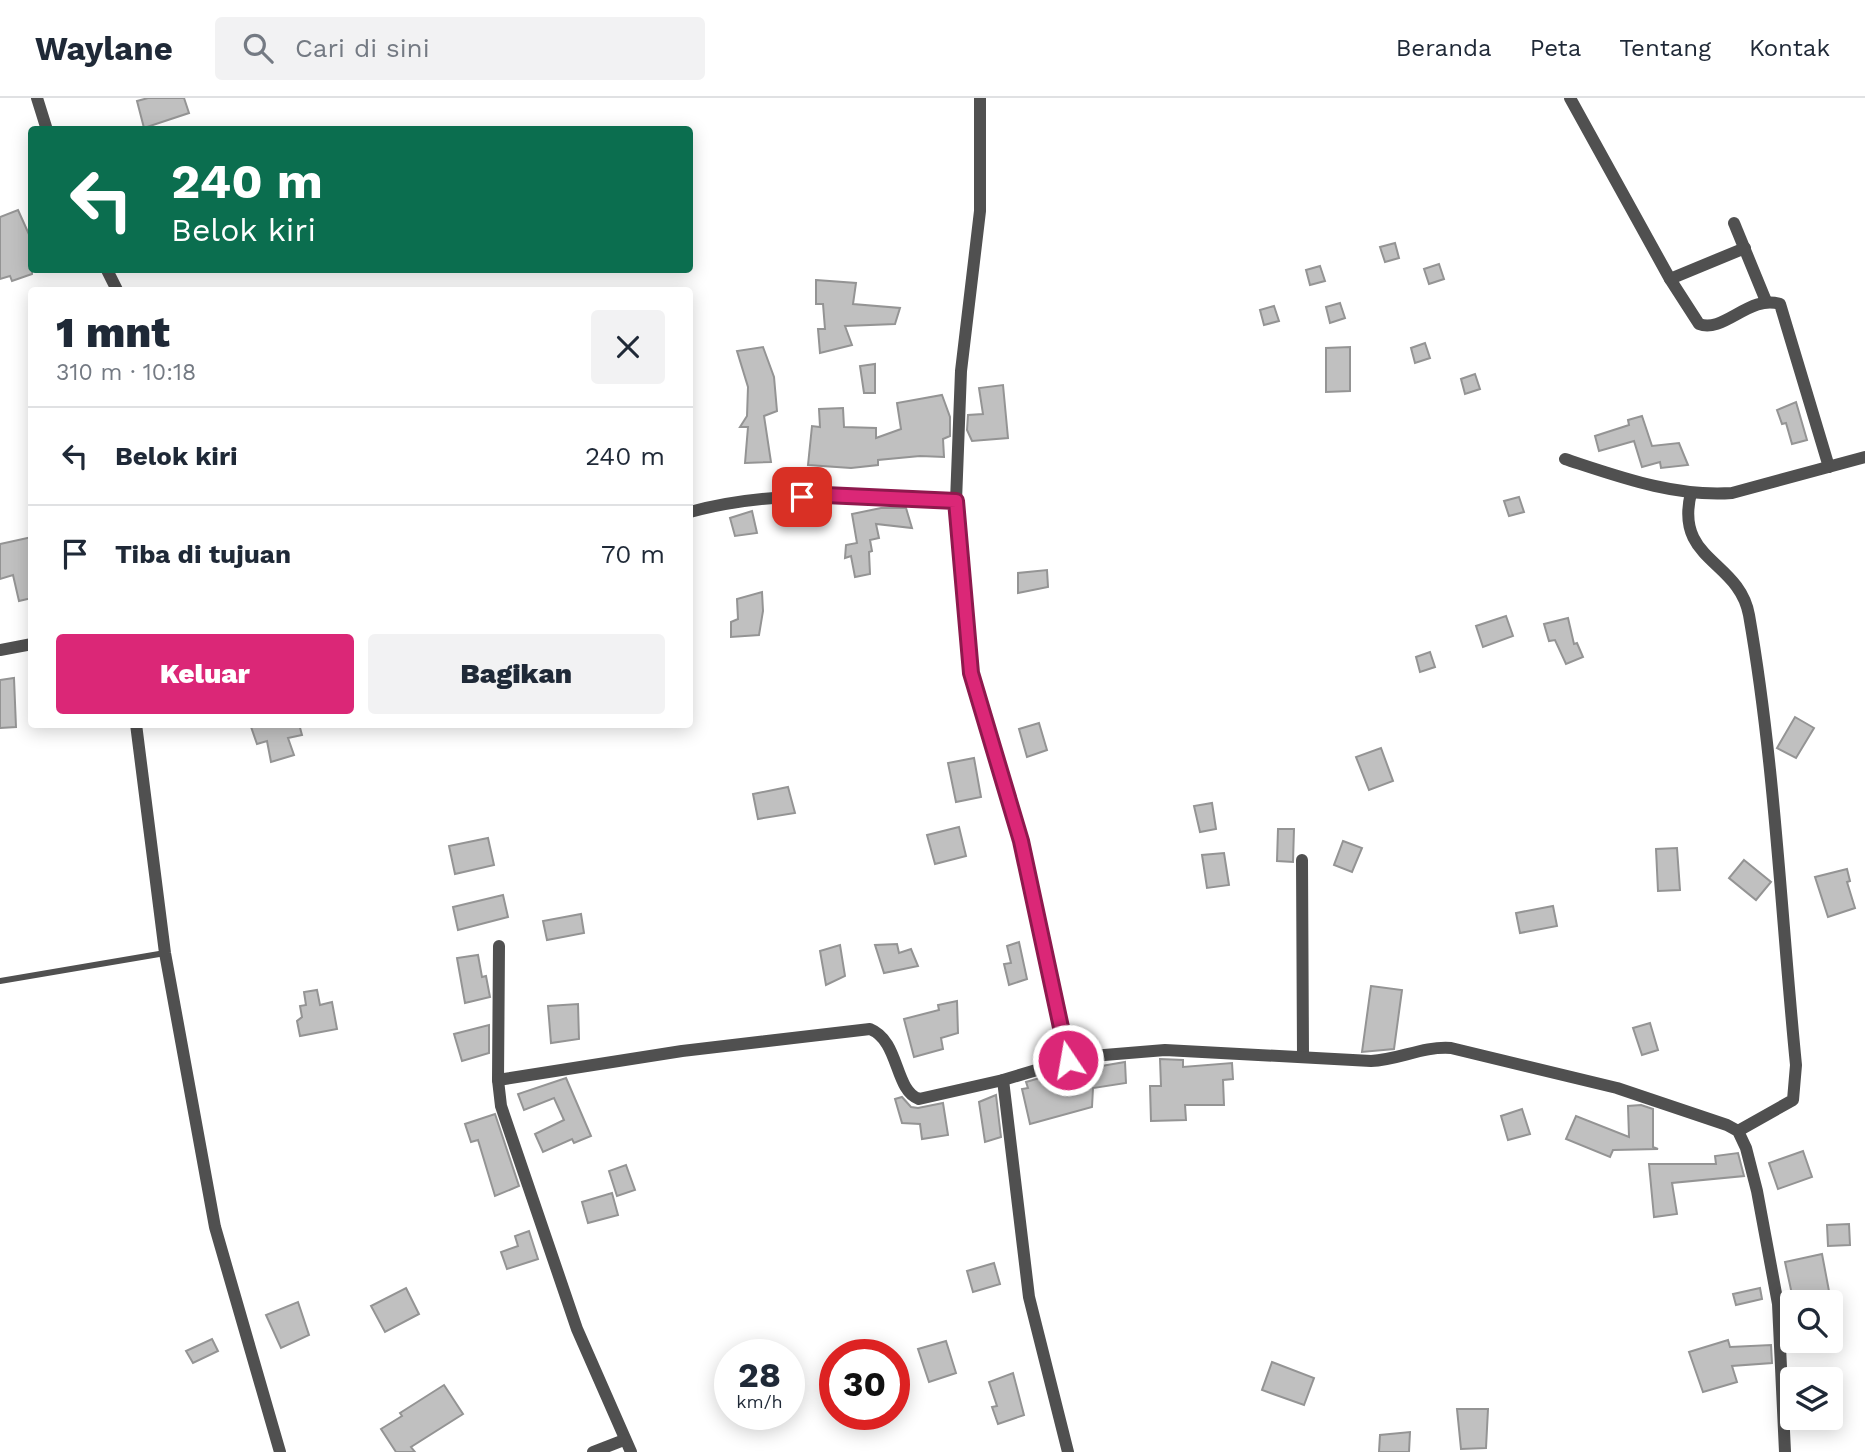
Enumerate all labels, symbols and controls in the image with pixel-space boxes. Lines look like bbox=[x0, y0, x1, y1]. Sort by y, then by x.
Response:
search box bbox=[215, 17, 705, 80]
text: Waylane bbox=[35, 29, 173, 68]
icon: search bbox=[239, 29, 277, 67]
text: Cari di sini bbox=[295, 33, 430, 63]
text: Beranda bbox=[1396, 34, 1492, 62]
text: Peta bbox=[1530, 34, 1581, 62]
text: Tentang bbox=[1619, 34, 1711, 62]
text: Kontak bbox=[1749, 34, 1830, 62]
text: 240 m bbox=[171, 152, 323, 210]
icon: left bbox=[56, 154, 147, 245]
text: Belok kiri bbox=[171, 211, 316, 249]
text: 1 mnt bbox=[56, 308, 170, 357]
button: close bbox=[591, 310, 665, 384]
text: 310 m · 10:18 bbox=[56, 359, 196, 386]
icon: left bbox=[56, 437, 94, 475]
text: Belok kiri bbox=[115, 441, 238, 471]
text: 240 m bbox=[585, 441, 665, 471]
pin bbox=[772, 467, 832, 527]
icon: arrive bbox=[783, 478, 821, 516]
icon: arrive bbox=[56, 535, 94, 573]
text: Tiba di tujuan bbox=[115, 539, 291, 569]
text: 70 m bbox=[601, 539, 665, 569]
button: Keluar bbox=[56, 634, 354, 714]
button: Bagikan bbox=[368, 634, 665, 714]
position arrow bbox=[1031, 1023, 1105, 1097]
map controls bbox=[1780, 1290, 1843, 1430]
button: search bbox=[1780, 1290, 1843, 1353]
speed limit sign: 30 bbox=[819, 1339, 910, 1430]
text: 28 bbox=[738, 1354, 781, 1396]
button: layers bbox=[1780, 1367, 1843, 1430]
text: km/h bbox=[736, 1391, 783, 1412]

